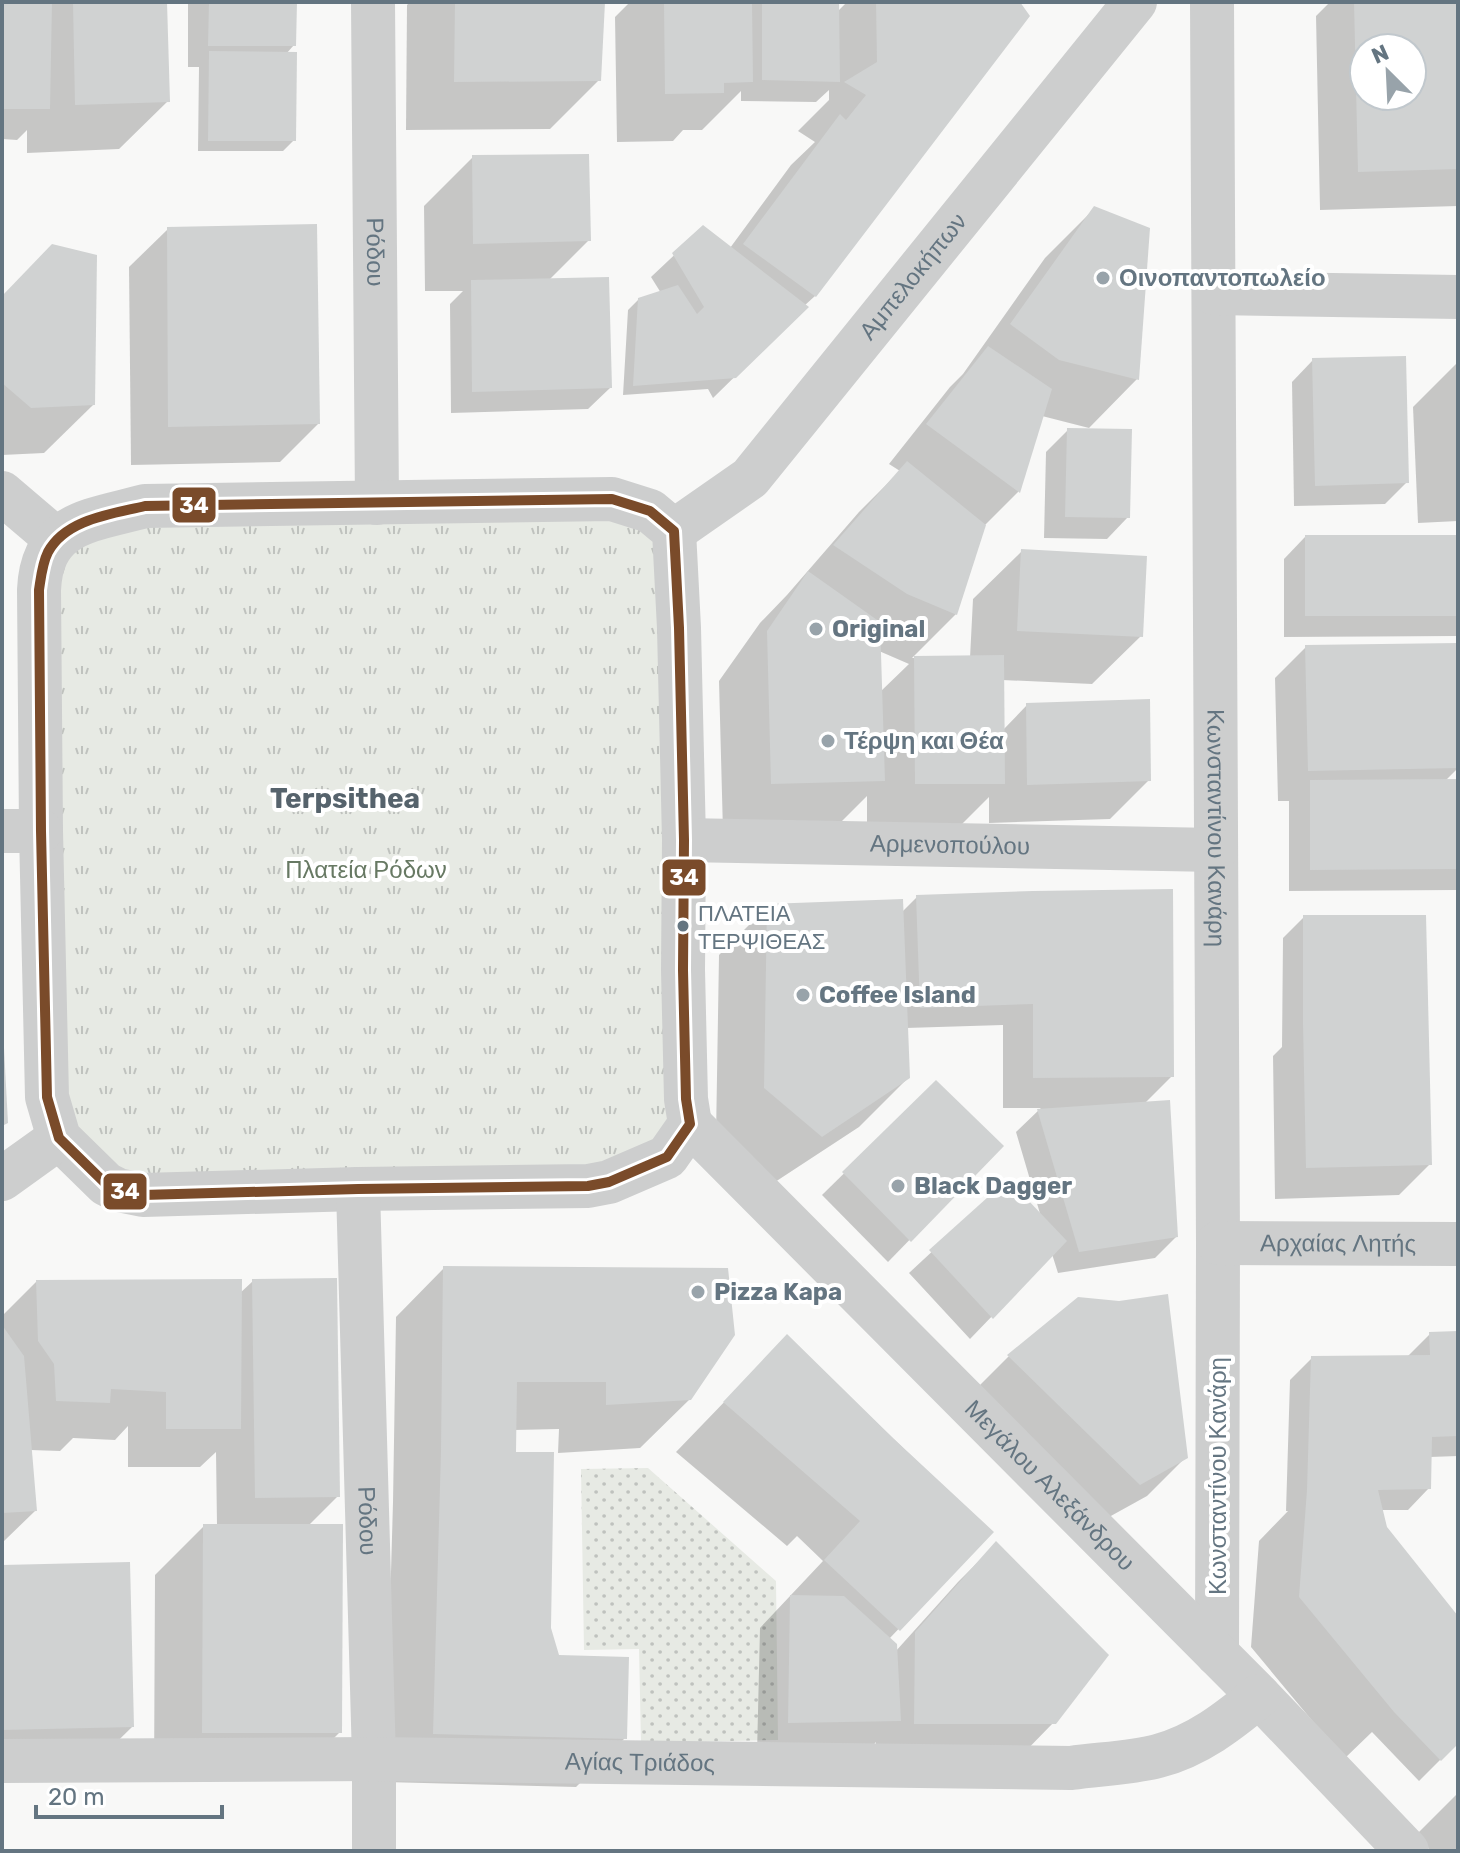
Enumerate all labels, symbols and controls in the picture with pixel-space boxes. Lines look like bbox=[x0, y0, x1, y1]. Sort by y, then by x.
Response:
north arrow bbox=[1348, 32, 1428, 112]
text: N bbox=[1367, 39, 1393, 70]
street label: Αμπελοκήπων bbox=[854, 208, 973, 345]
street label: Ρόδου bbox=[361, 217, 389, 287]
place label: Οινοπαντοπωλείο bbox=[1119, 264, 1326, 292]
marker: Οινοπαντοπωλείο bbox=[1094, 269, 1112, 287]
line badge: 34 bbox=[171, 486, 217, 524]
text: 34 bbox=[179, 492, 209, 519]
place label: Original bbox=[832, 615, 925, 643]
marker: Original bbox=[807, 620, 825, 638]
street label: Κωνσταντίνου Κανάρη bbox=[1201, 709, 1231, 947]
place label: Τέρψη και Θέα bbox=[844, 727, 1004, 755]
marker: Τέρψη και Θέα bbox=[819, 732, 837, 750]
district label: Terpsithea bbox=[270, 782, 420, 815]
street label: Αρμενοπούλου bbox=[870, 829, 1030, 861]
park label: Πλατεία Ρόδων bbox=[285, 856, 447, 884]
line badge: 34 bbox=[661, 858, 707, 897]
text: 34 bbox=[669, 864, 699, 891]
place label: ΠΛΑΤΕΙΑ ΤΕΡΨΙΘΕΑΣ bbox=[698, 900, 825, 955]
marker: ΠΛΑΤΕΙΑ ΤΕΡΨΙΘΕΑΣ bbox=[675, 918, 691, 934]
place label: Coffee Island bbox=[819, 981, 976, 1009]
marker: Coffee Island bbox=[794, 986, 812, 1004]
line badge: 34 bbox=[102, 1172, 148, 1211]
place label: Black Dagger bbox=[914, 1172, 1072, 1200]
marker: Black Dagger bbox=[889, 1177, 907, 1195]
text: 34 bbox=[110, 1178, 140, 1205]
street label: Αρχαίας Λητής bbox=[1260, 1229, 1416, 1258]
place label: Pizza Kapa bbox=[714, 1278, 842, 1306]
marker: Pizza Kapa bbox=[689, 1283, 707, 1301]
street label: Κωνσταντίνου Κανάρη bbox=[1204, 1357, 1232, 1595]
street label: Μεγάλου Αλεξάνδρου bbox=[959, 1395, 1140, 1577]
street label: Ρόδου bbox=[352, 1486, 382, 1556]
street label: Αγίας Τριάδος bbox=[565, 1747, 715, 1777]
scale bar bbox=[36, 1769, 222, 1819]
text: 20 m bbox=[48, 1783, 105, 1811]

